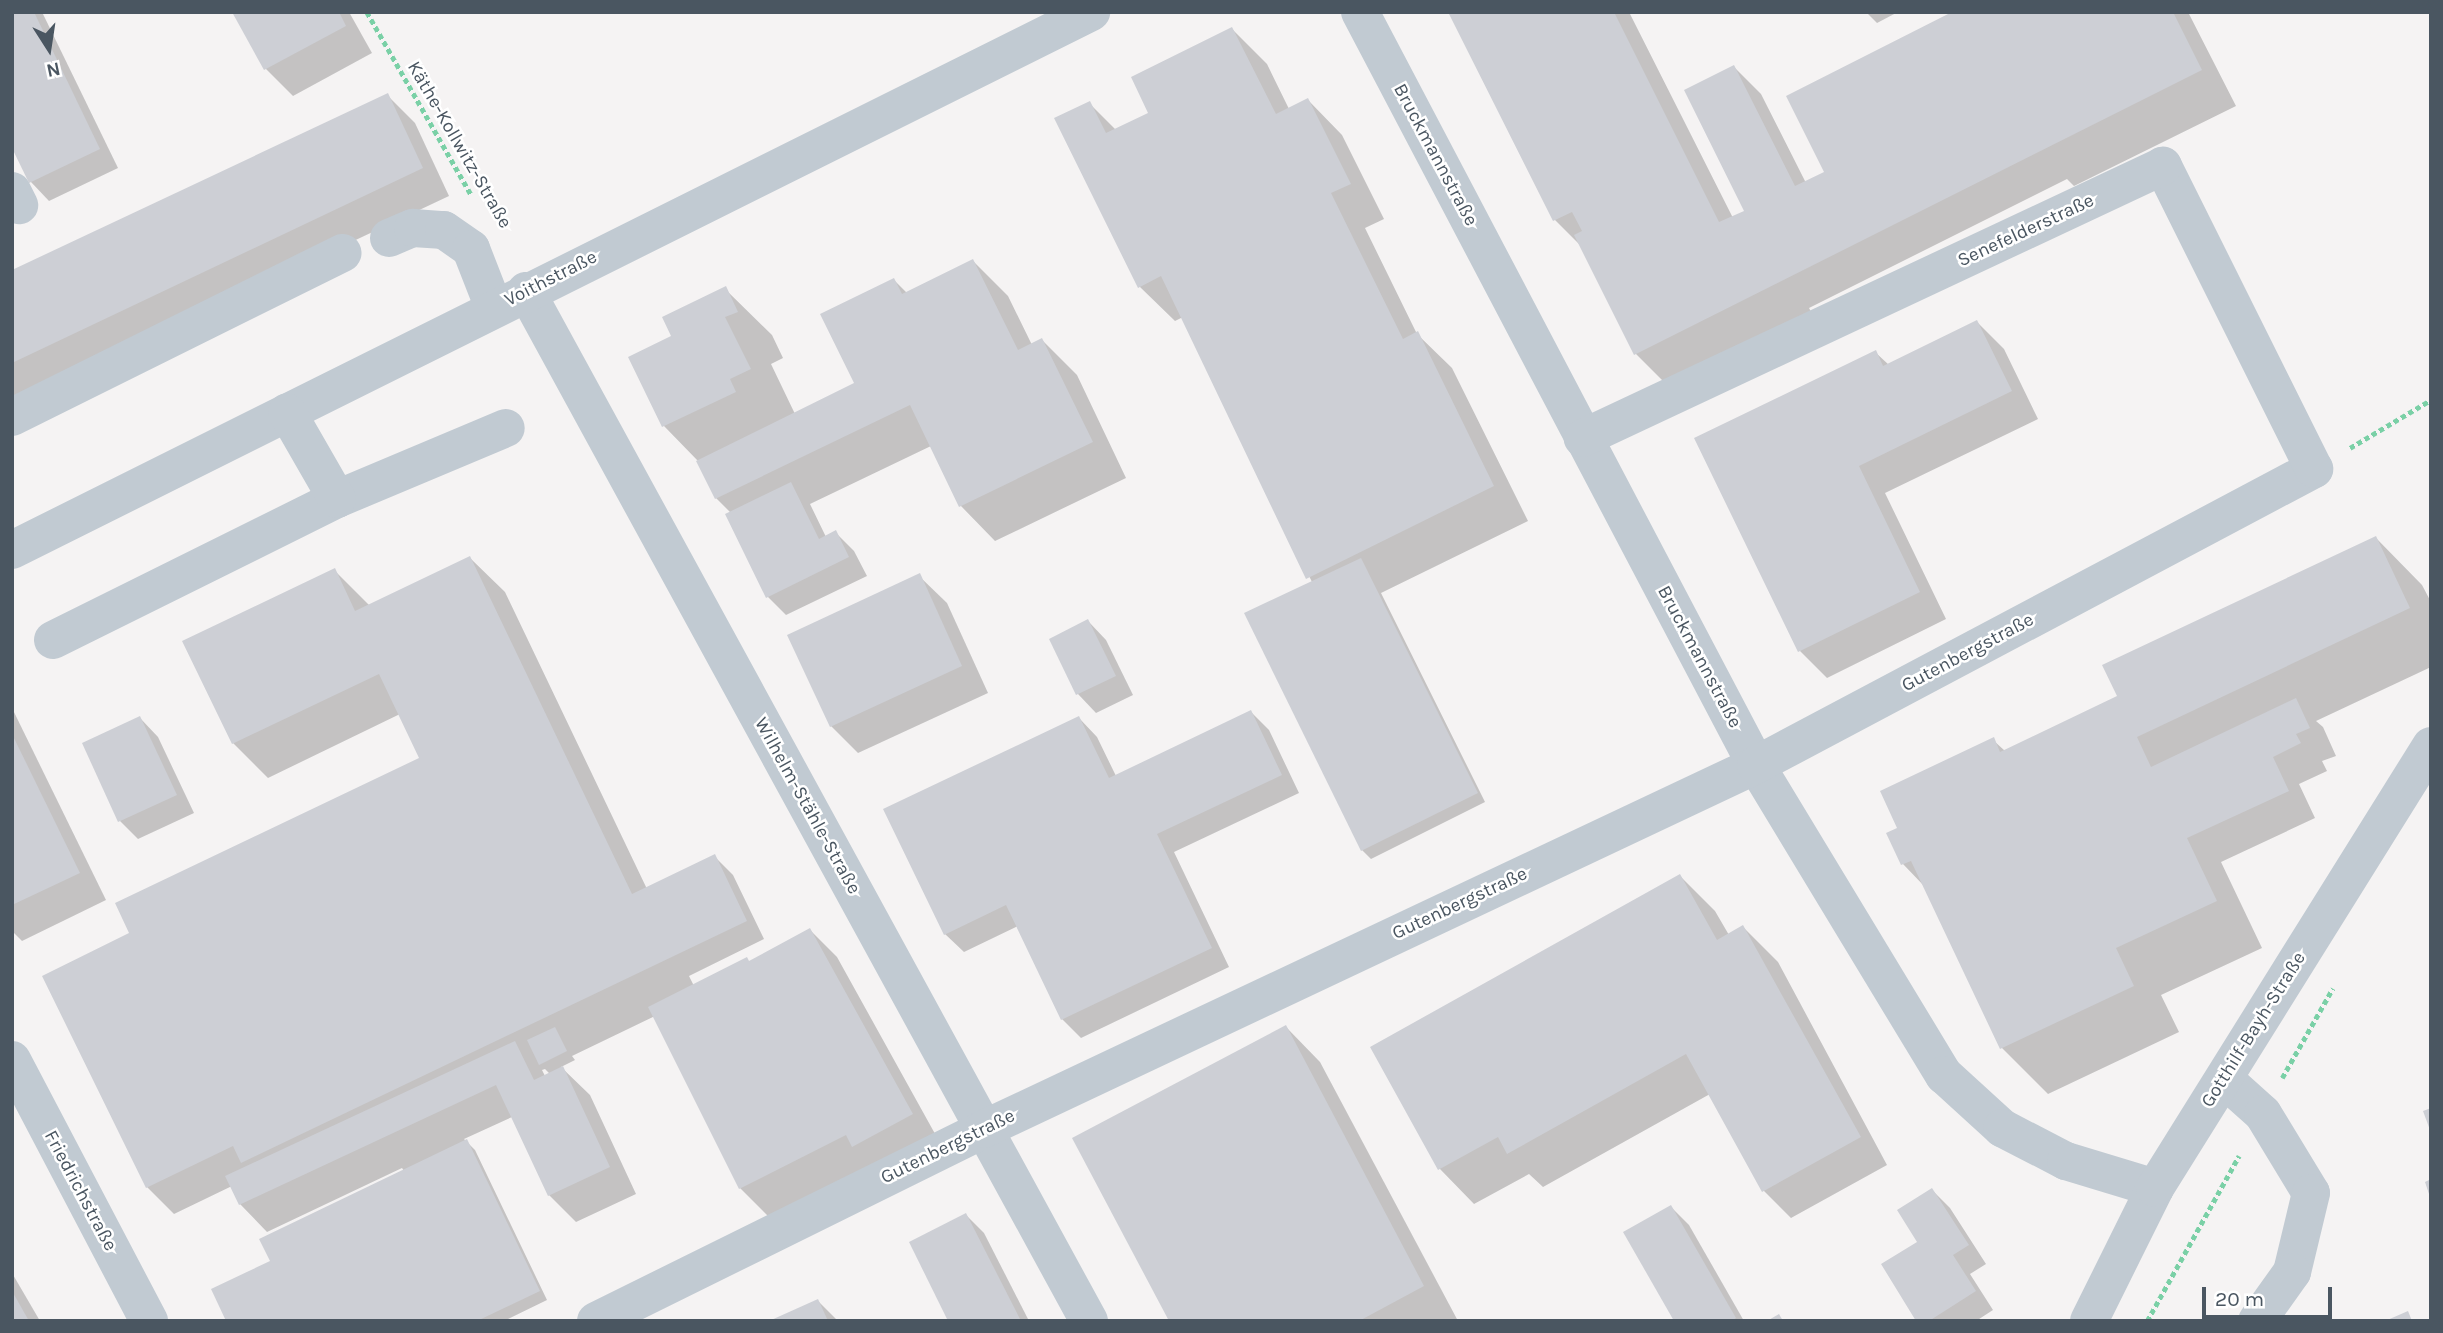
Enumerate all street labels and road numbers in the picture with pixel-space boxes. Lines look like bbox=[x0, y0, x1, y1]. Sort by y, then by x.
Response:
street label: Käthe-Kollwitz-Straße bbox=[402, 57, 516, 233]
street label: Bruckmannstraße bbox=[1388, 80, 1482, 230]
street label: Senefelderstraße bbox=[1954, 189, 2098, 273]
street label: Voithstraße bbox=[501, 246, 601, 312]
street label: Bruckmannstraße bbox=[1652, 582, 1746, 732]
street label: Gutenbergstraße bbox=[1898, 609, 2038, 697]
street label: Wilhelm-Stähle-Straße bbox=[749, 714, 865, 898]
street label: Gutenbergstraße bbox=[1389, 863, 1531, 945]
street label: Gotthilf-Bayh-Straße bbox=[2197, 948, 2311, 1112]
street label: Gutenbergstraße bbox=[877, 1105, 1019, 1189]
street label: Friedrichstraße bbox=[39, 1127, 121, 1255]

